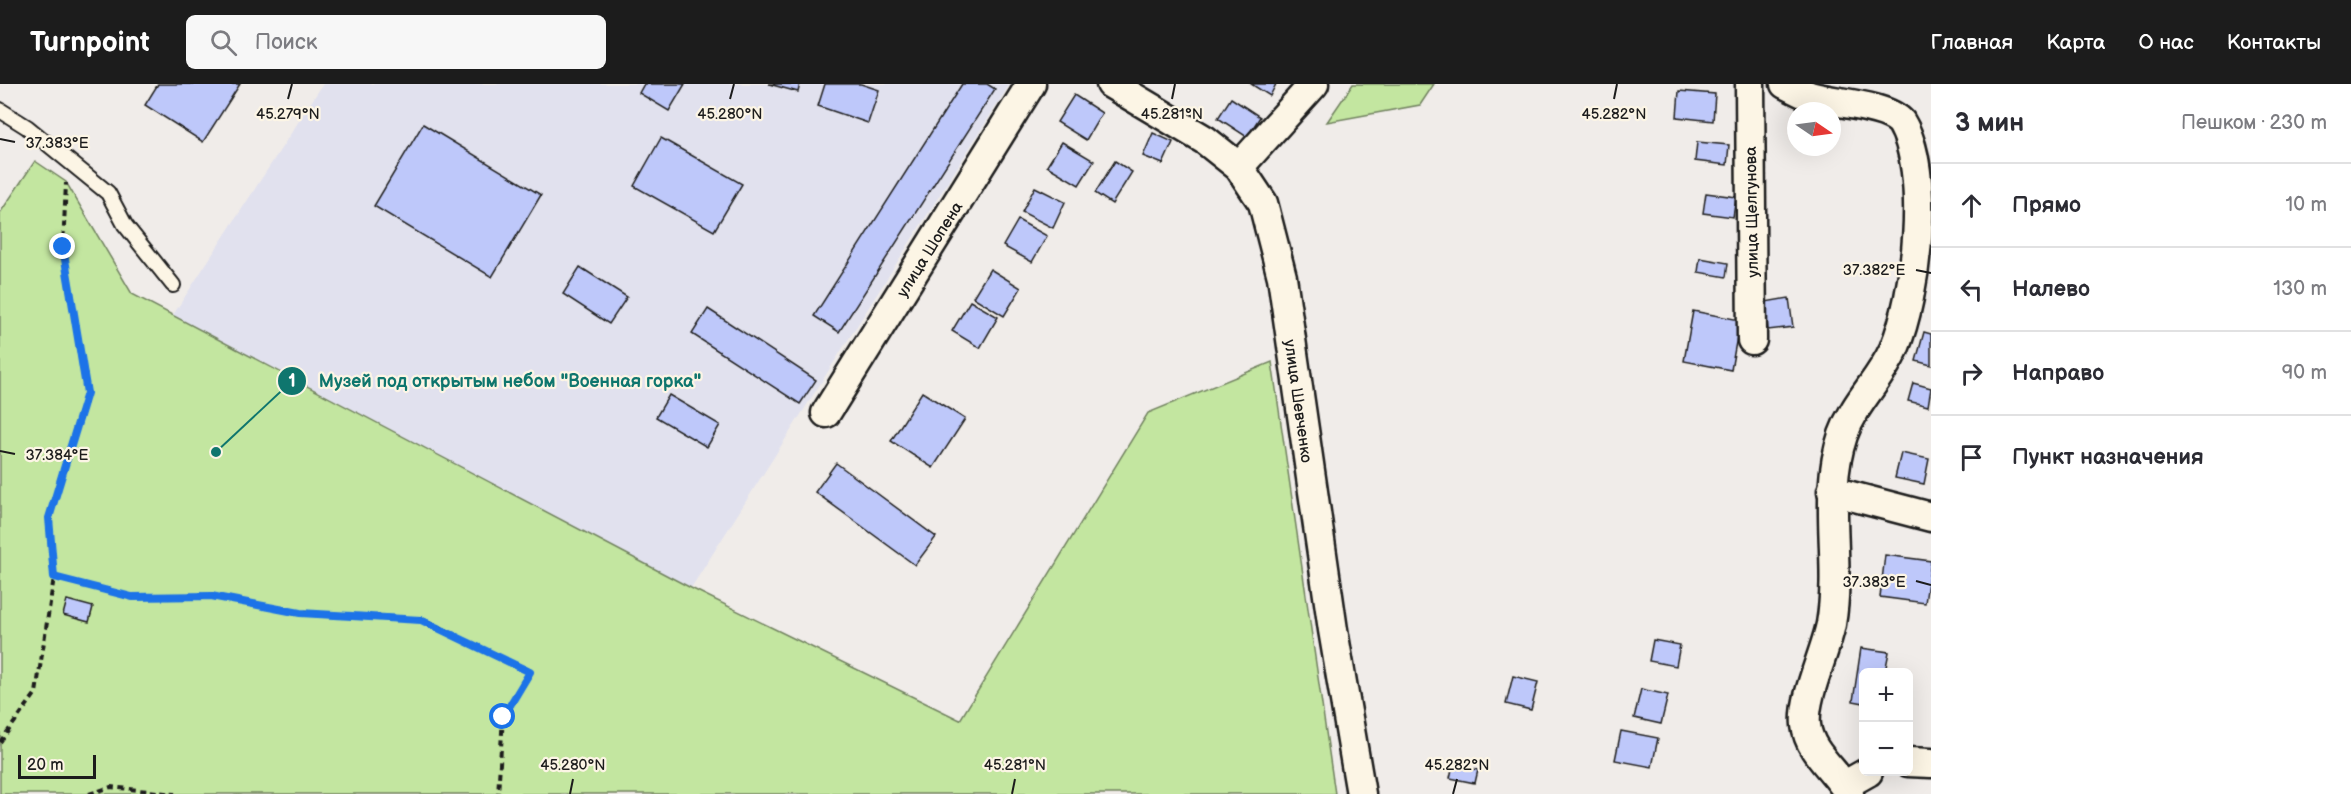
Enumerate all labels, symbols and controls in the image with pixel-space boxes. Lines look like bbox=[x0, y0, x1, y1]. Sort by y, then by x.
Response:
search box bbox=[186, 15, 606, 69]
text: Turnpoint bbox=[30, 26, 150, 59]
icon: search bbox=[207, 26, 240, 59]
text: Поиск bbox=[255, 29, 317, 56]
text: Главная bbox=[1930, 30, 2013, 55]
text: Карта bbox=[2046, 30, 2105, 55]
text: О нас bbox=[2138, 30, 2194, 55]
text: Контакты bbox=[2227, 30, 2321, 55]
north arrow bbox=[1787, 102, 1841, 156]
text: 45.279°N bbox=[256, 105, 320, 124]
text: 45.280°N bbox=[697, 105, 763, 124]
text: 45.281°N bbox=[1141, 105, 1203, 124]
text: 45.282°N bbox=[1582, 105, 1646, 124]
text: 3 мин bbox=[1955, 108, 2024, 139]
text: Пешком · 230 m bbox=[2181, 111, 2327, 135]
text: 37.383°E bbox=[25, 134, 89, 153]
street label: улица Щелгунова bbox=[1742, 146, 1763, 278]
icon: ahead bbox=[1955, 189, 1988, 222]
text: Прямо bbox=[2012, 192, 2081, 219]
text: 10 m bbox=[2286, 193, 2327, 217]
street label: улица Шопена bbox=[893, 198, 968, 301]
route end bbox=[49, 233, 75, 259]
text: 37.382°E bbox=[1843, 261, 1905, 280]
icon: left bbox=[1955, 273, 1988, 306]
text: Налево bbox=[2012, 276, 2090, 303]
text: 130 m bbox=[2273, 277, 2327, 301]
street label: улица Шевченко bbox=[1279, 338, 1316, 464]
icon: right bbox=[1955, 357, 1988, 390]
text: Направо bbox=[2012, 360, 2104, 387]
text: 90 m bbox=[2282, 361, 2327, 385]
callout: Музей под открытым небом "Военная горка" bbox=[277, 363, 713, 399]
text: 1 bbox=[288, 371, 296, 392]
text: Музей под открытым небом "Военная горка" bbox=[319, 371, 701, 392]
icon: arrive bbox=[1955, 441, 1988, 474]
text: Пункт назначения bbox=[2012, 444, 2204, 471]
text: 37.384°E bbox=[26, 446, 89, 465]
text: 37.383°E bbox=[1842, 573, 1906, 592]
map controls bbox=[1859, 668, 1913, 776]
button: + bbox=[1859, 668, 1913, 722]
route start bbox=[489, 703, 515, 729]
button: − bbox=[1859, 722, 1913, 776]
scale bar bbox=[18, 752, 96, 780]
text: 20 m bbox=[27, 756, 63, 775]
text: 45.280°N bbox=[540, 756, 606, 775]
text: 45.281°N bbox=[984, 756, 1046, 775]
text: 45.282°N bbox=[1425, 756, 1489, 775]

